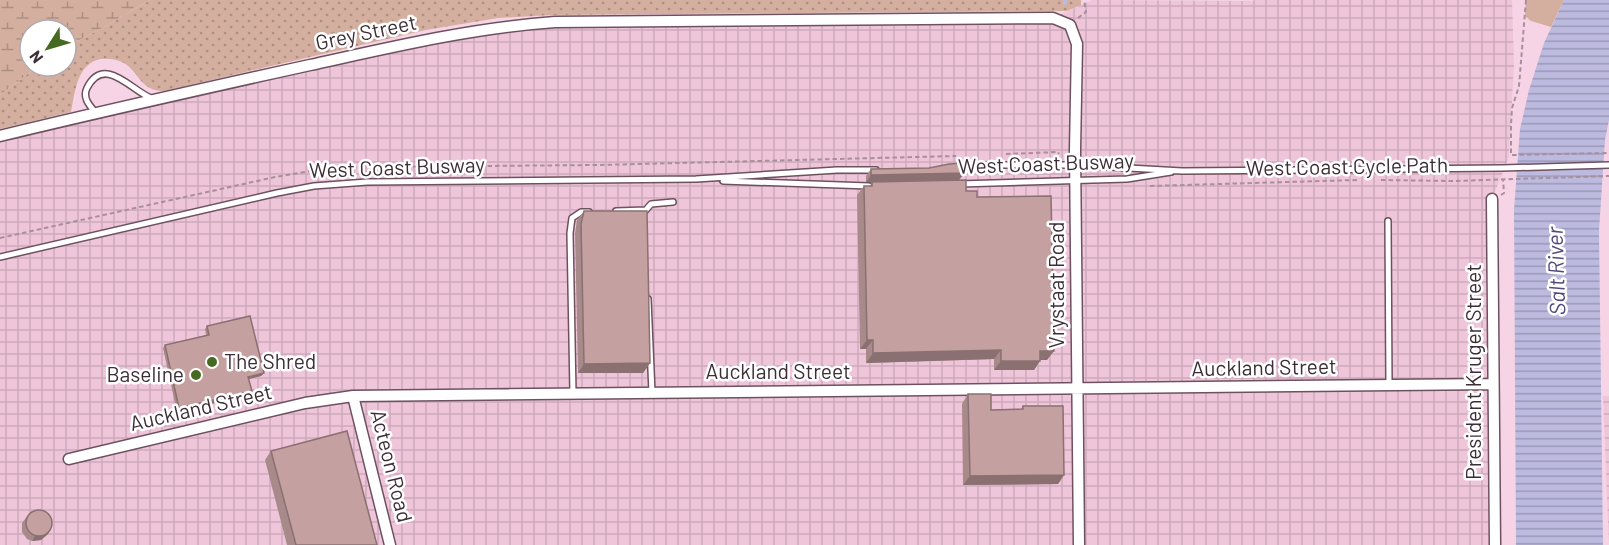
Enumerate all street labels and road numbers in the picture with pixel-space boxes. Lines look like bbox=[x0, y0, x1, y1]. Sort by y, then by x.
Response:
street label: Grey Street bbox=[313, 9, 418, 54]
street label: West Coast Busway bbox=[958, 147, 1135, 178]
street label: West Coast Busway bbox=[309, 151, 486, 182]
street label: West Coast Cycle Path bbox=[1246, 151, 1448, 180]
street label: Vrystaat Road bbox=[1043, 222, 1068, 348]
street label: President Kruger Street bbox=[1460, 264, 1485, 480]
street label: Auckland Street bbox=[1191, 353, 1337, 380]
street label: Auckland Street bbox=[705, 358, 851, 383]
street label: Auckland Street bbox=[127, 378, 274, 435]
street label: Acteon Road bbox=[366, 407, 419, 525]

